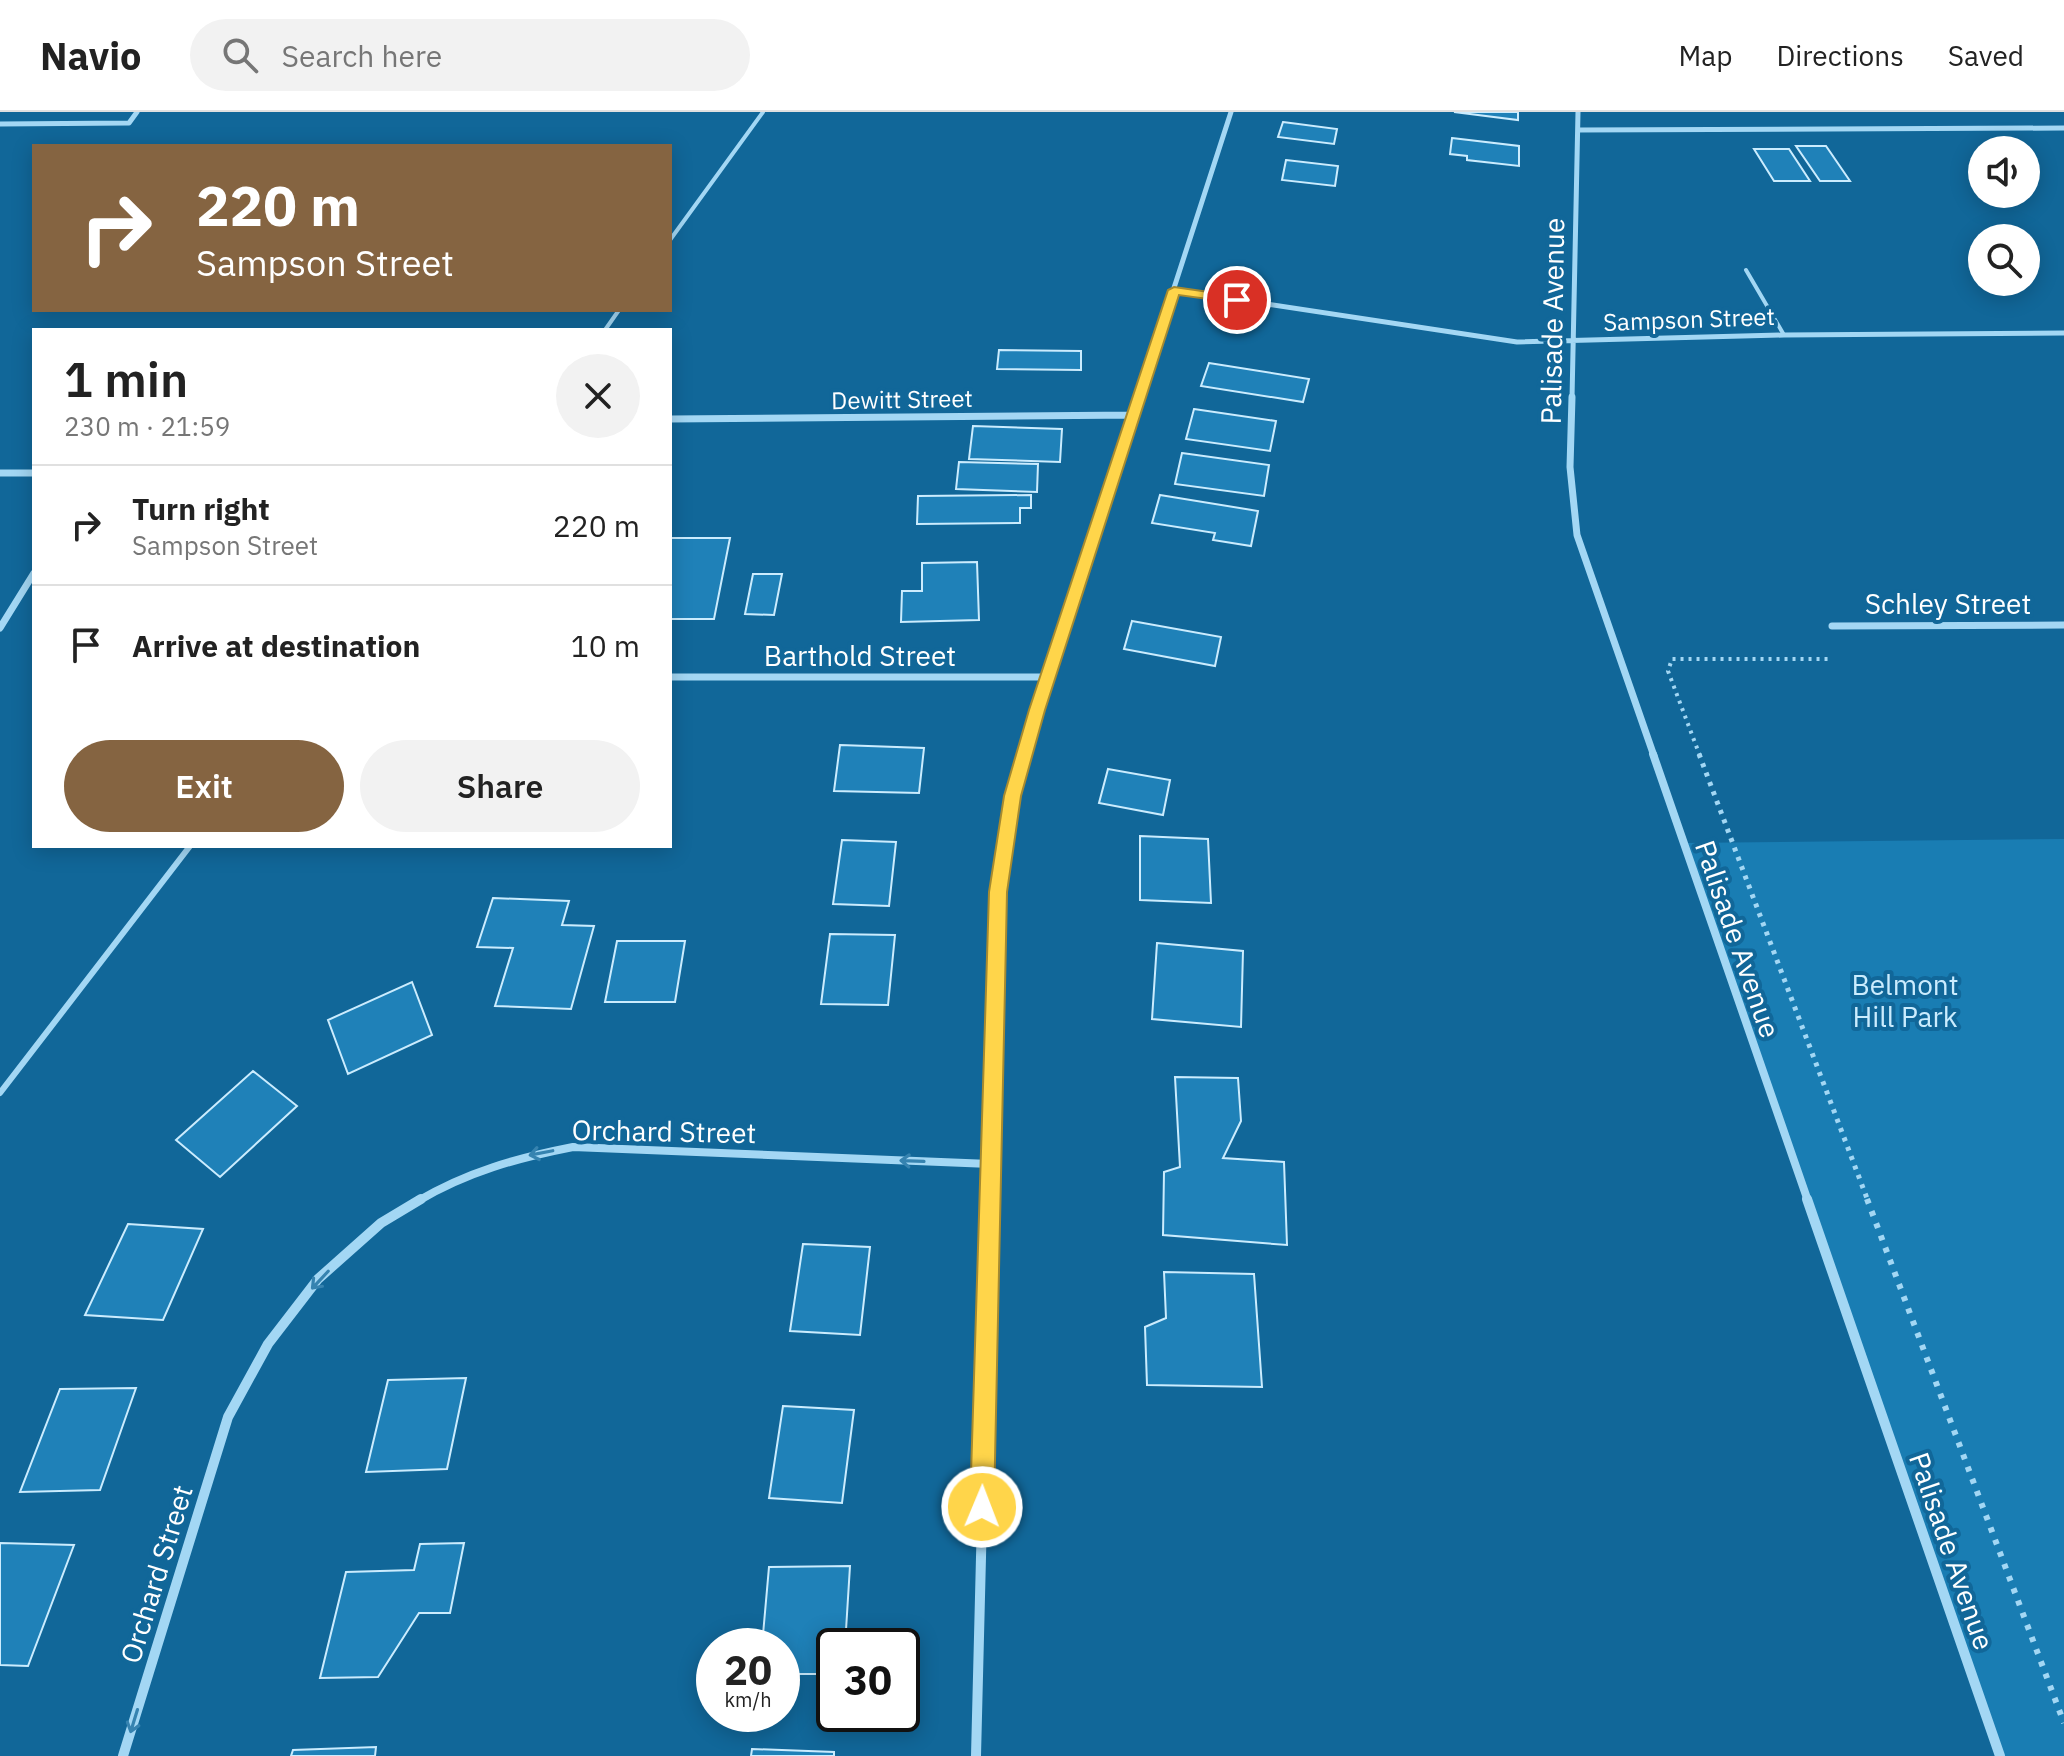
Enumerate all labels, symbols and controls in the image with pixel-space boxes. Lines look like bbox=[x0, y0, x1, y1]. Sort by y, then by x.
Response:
search box bbox=[190, 19, 750, 91]
text: Navio bbox=[40, 31, 142, 80]
icon: search bbox=[218, 33, 262, 77]
text: Search here bbox=[282, 36, 442, 75]
text: Map bbox=[1678, 37, 1732, 74]
text: Directions bbox=[1776, 37, 1904, 74]
text: Saved bbox=[1948, 37, 2024, 74]
map controls bbox=[1968, 136, 2040, 296]
button: sound bbox=[1968, 136, 2040, 208]
text: 220 m bbox=[196, 169, 360, 241]
icon: right bbox=[64, 176, 168, 280]
street label: Palisade Avenue bbox=[1532, 217, 1572, 425]
button: search bbox=[1968, 224, 2040, 296]
text: Sampson Street bbox=[196, 239, 454, 286]
pin bbox=[1203, 266, 1271, 334]
icon: arrive bbox=[1215, 278, 1259, 322]
street label: Sampson Street bbox=[1603, 300, 1775, 338]
text: 1 min bbox=[64, 348, 188, 410]
button: close bbox=[556, 354, 640, 438]
street label: Dewitt Street bbox=[831, 382, 973, 416]
text: 230 m · 21:59 bbox=[64, 409, 230, 443]
text: Turn right bbox=[132, 489, 270, 528]
icon: right bbox=[64, 503, 108, 547]
text: 220 m bbox=[553, 506, 640, 545]
text: Sampson Street bbox=[132, 528, 318, 562]
street label: Schley Street bbox=[1865, 585, 2031, 622]
icon: arrive bbox=[64, 623, 108, 667]
text: Arrive at destination bbox=[132, 626, 420, 665]
text: 10 m bbox=[571, 626, 640, 665]
street label: Barthold Street bbox=[764, 637, 956, 674]
button: Exit bbox=[64, 740, 344, 832]
button: Share bbox=[360, 740, 640, 832]
street label: Palisade Avenue bbox=[1687, 835, 1789, 1043]
park label: Belmont Hill Park bbox=[1851, 966, 1959, 1035]
street label: Orchard Street bbox=[571, 1111, 757, 1151]
one-way arrow bbox=[529, 1146, 555, 1161]
one-way arrow bbox=[899, 1153, 926, 1168]
one-way arrow bbox=[310, 1270, 329, 1290]
street label: Palisade Avenue bbox=[1901, 1447, 2003, 1655]
position arrow bbox=[940, 1465, 1024, 1549]
street label: Orchard Street bbox=[111, 1480, 201, 1668]
speed limit sign: 30 bbox=[816, 1628, 920, 1732]
text: 20 bbox=[724, 1644, 772, 1696]
text: km/h bbox=[724, 1686, 772, 1713]
one-way arrow bbox=[126, 1707, 141, 1733]

